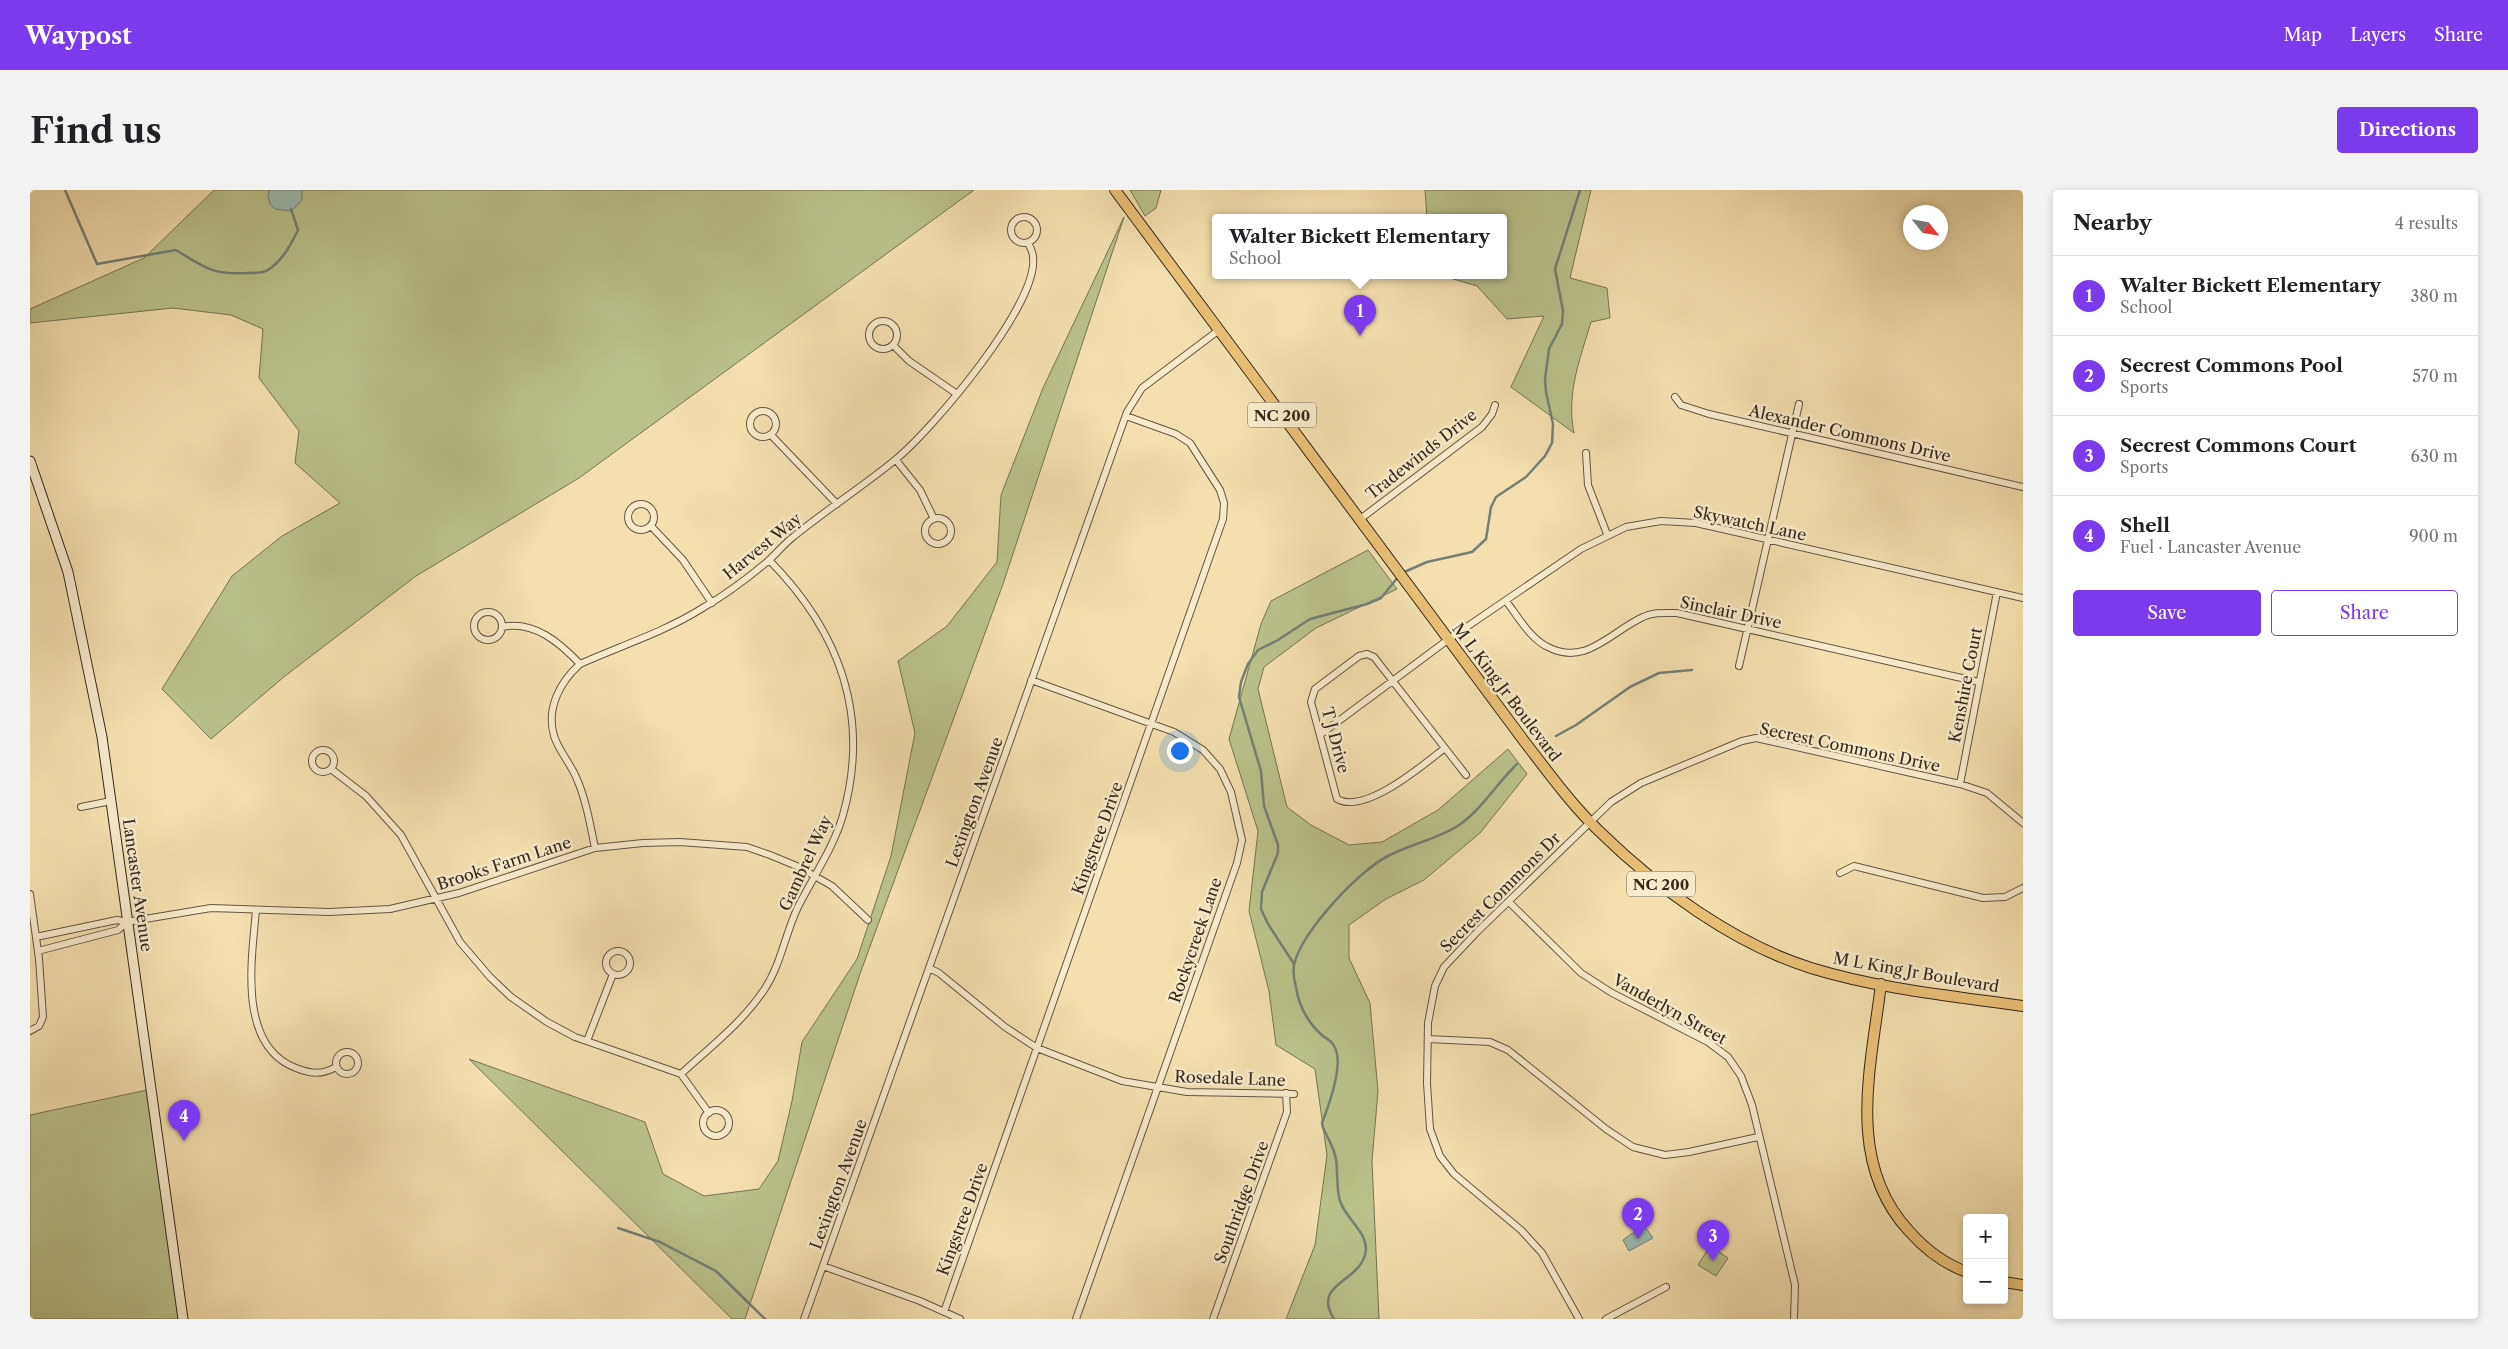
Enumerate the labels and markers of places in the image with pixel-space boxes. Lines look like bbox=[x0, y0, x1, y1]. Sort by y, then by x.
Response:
pin: 1 bbox=[1344, 295, 1376, 336]
pin: 4 bbox=[168, 1100, 200, 1141]
pin: 2 bbox=[1622, 1198, 1654, 1239]
pin: 3 bbox=[1697, 1220, 1729, 1261]

